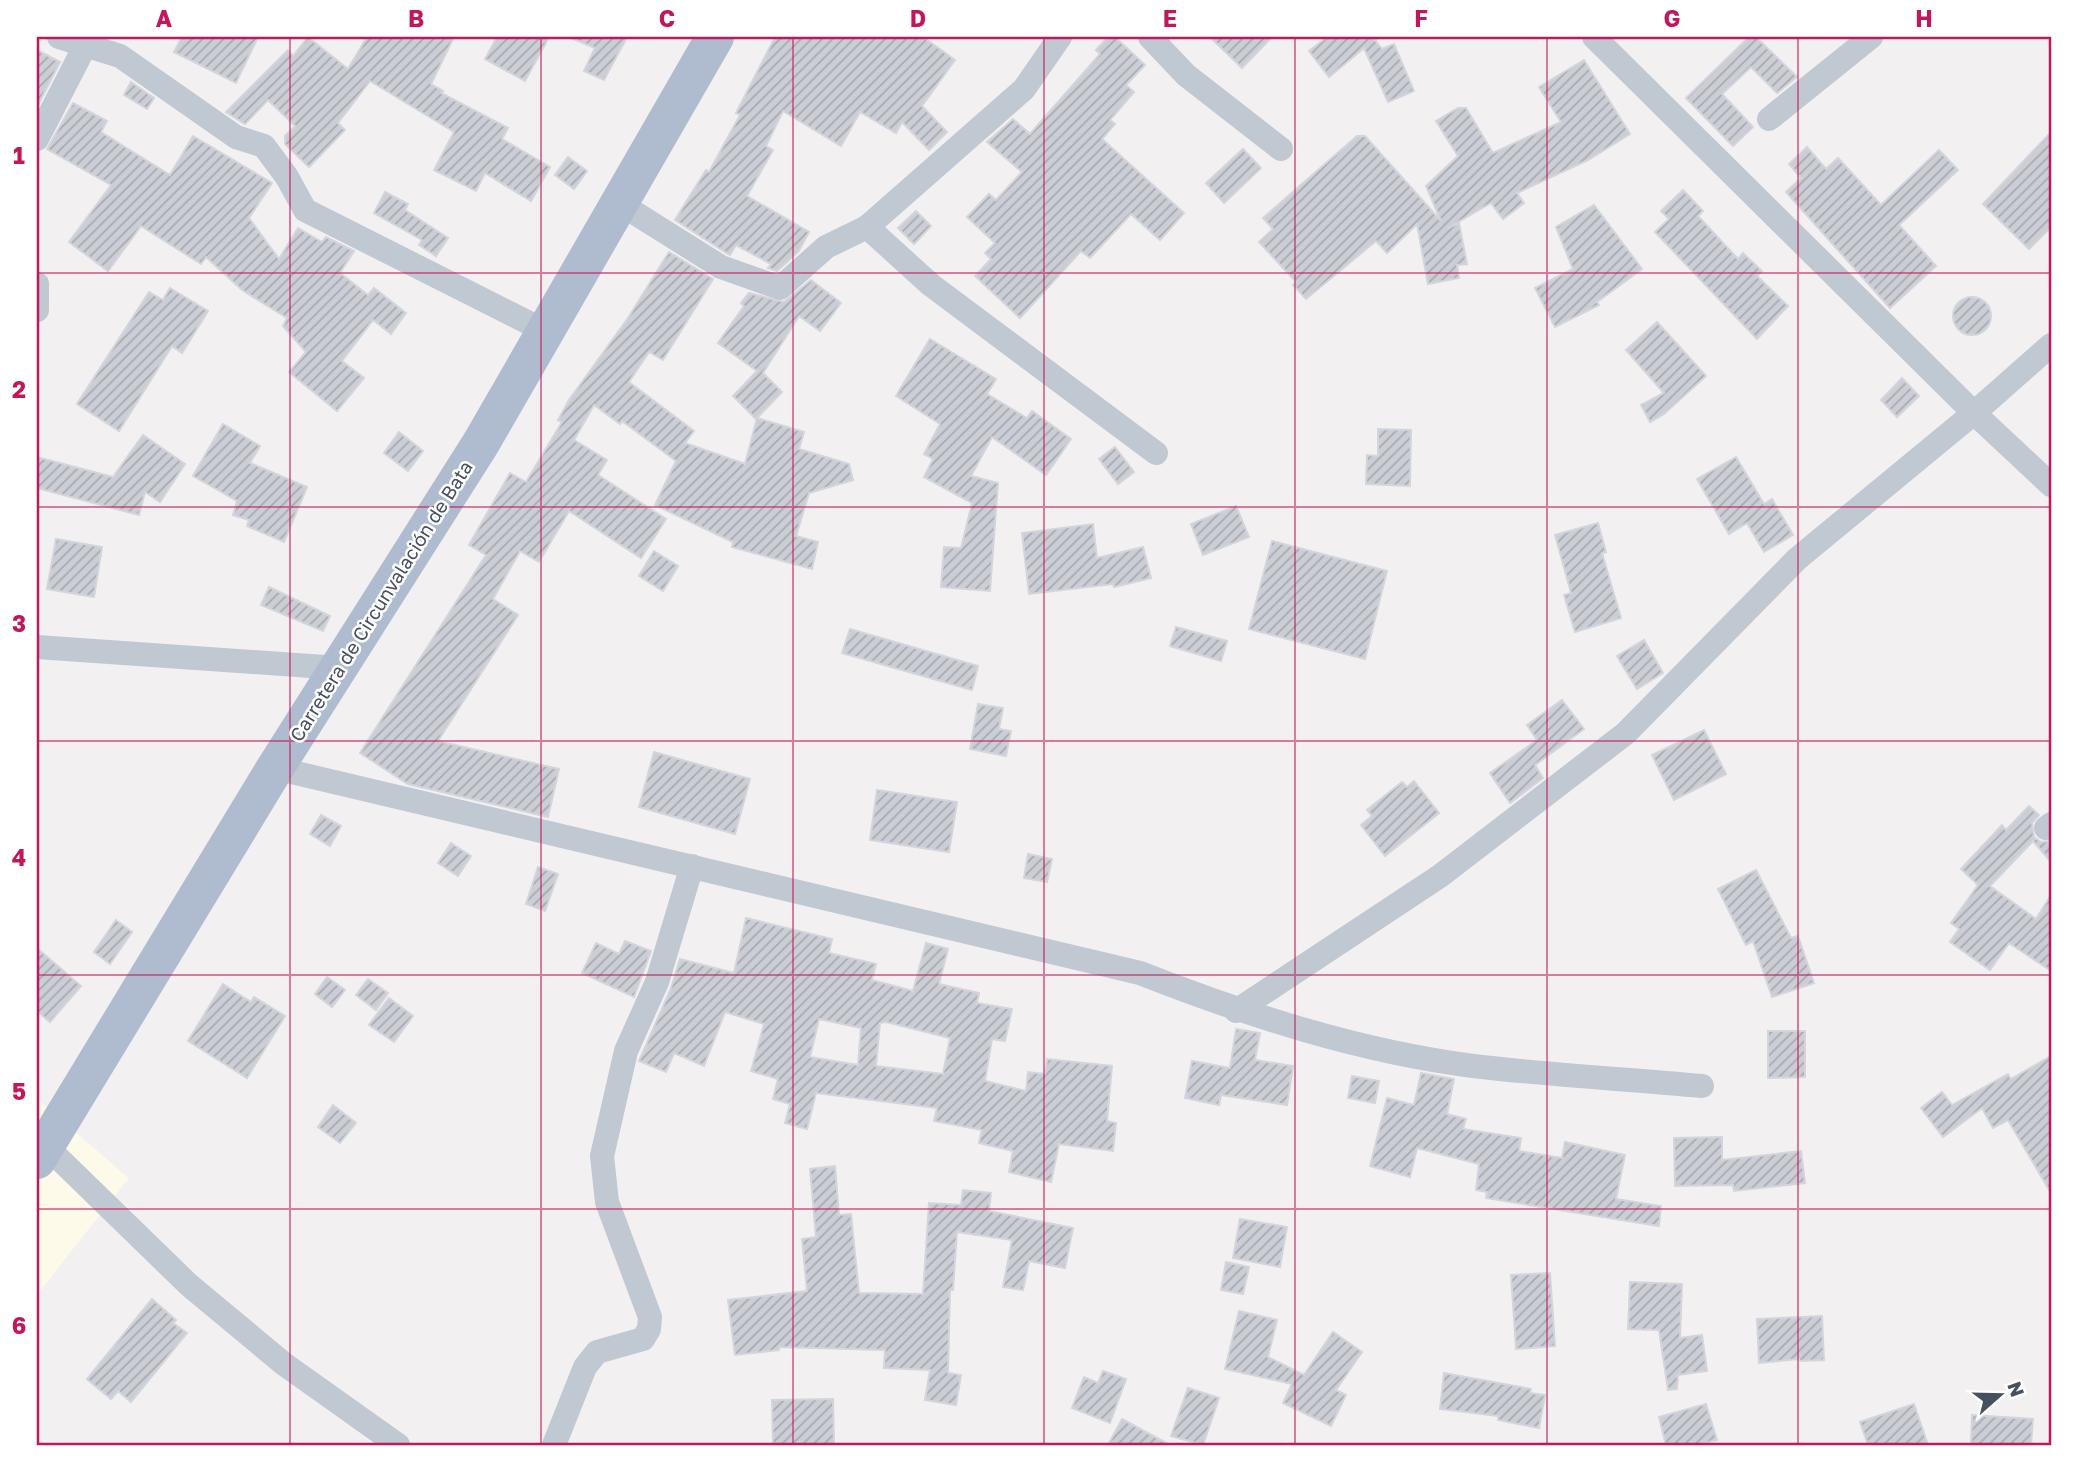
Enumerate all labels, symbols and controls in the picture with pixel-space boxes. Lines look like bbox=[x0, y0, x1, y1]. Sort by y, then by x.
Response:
text: A bbox=[156, 4, 173, 32]
text: B bbox=[408, 4, 424, 32]
text: C bbox=[659, 4, 675, 32]
text: D bbox=[910, 4, 926, 32]
text: E bbox=[1163, 4, 1177, 32]
text: F bbox=[1414, 4, 1428, 32]
text: G bbox=[1664, 4, 1680, 32]
text: H bbox=[1915, 4, 1933, 32]
text: 1 bbox=[13, 141, 25, 169]
text: 2 bbox=[12, 375, 26, 403]
street label: Carretera de Circunvalación de Bata bbox=[284, 456, 477, 745]
text: 3 bbox=[12, 609, 26, 637]
text: 4 bbox=[12, 843, 26, 871]
text: 5 bbox=[12, 1077, 26, 1105]
text: 6 bbox=[12, 1311, 26, 1339]
north arrow bbox=[1966, 1360, 2036, 1430]
text: N bbox=[2003, 1378, 2030, 1400]

